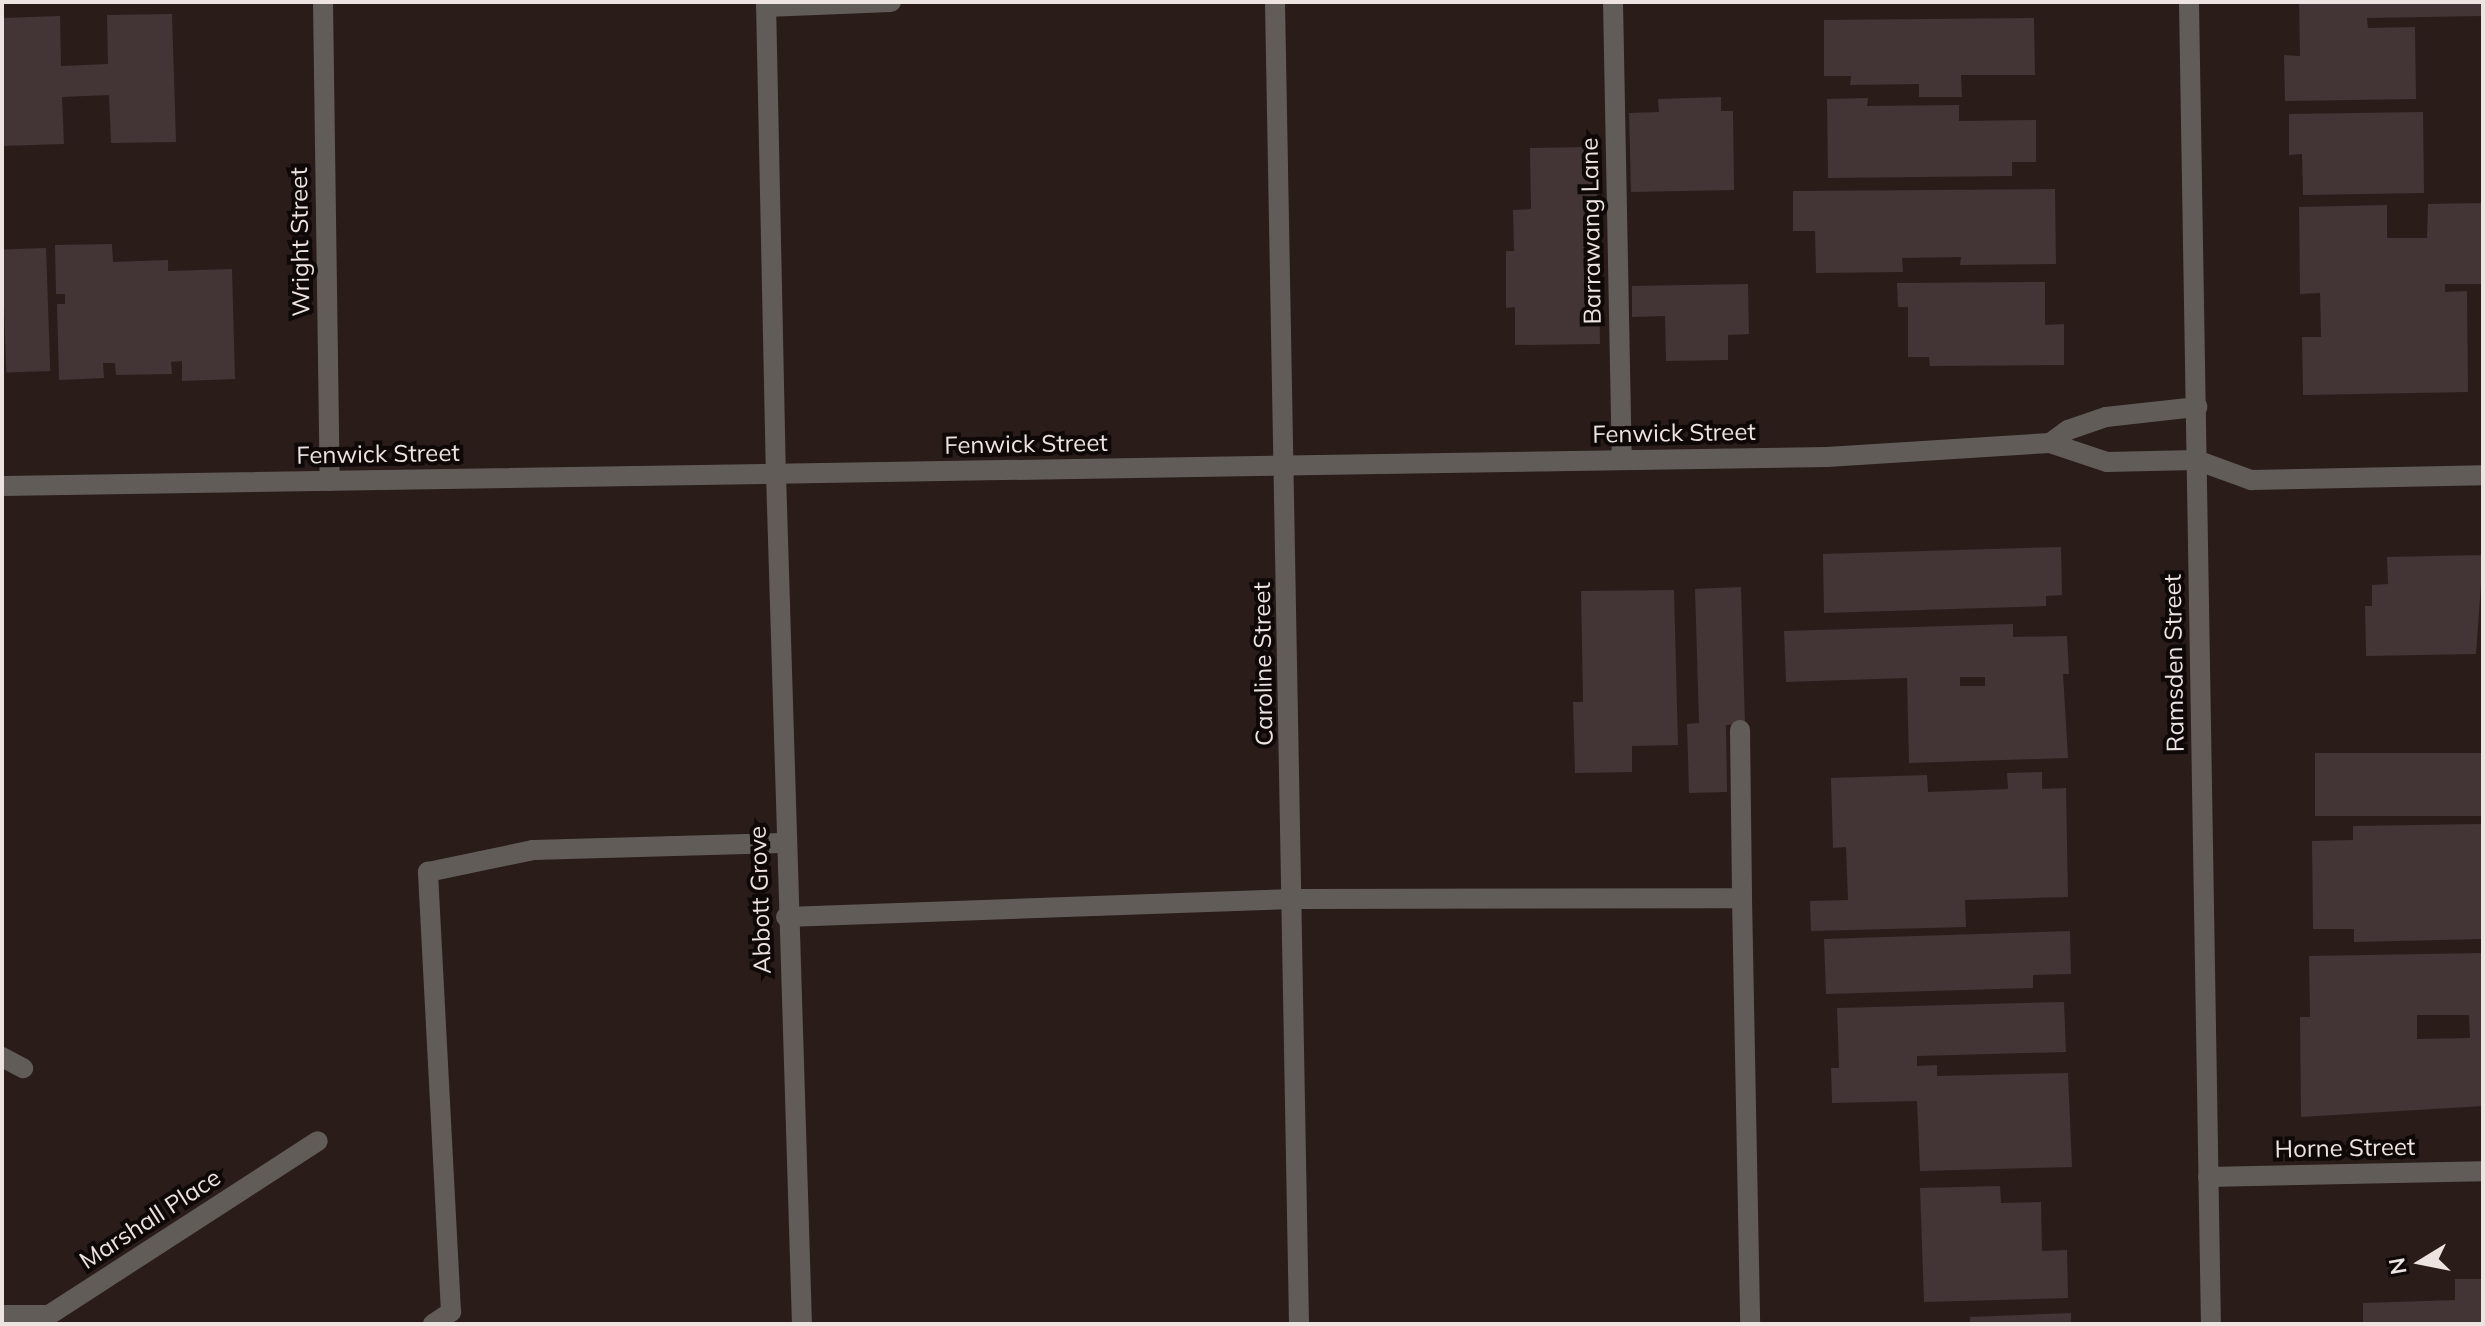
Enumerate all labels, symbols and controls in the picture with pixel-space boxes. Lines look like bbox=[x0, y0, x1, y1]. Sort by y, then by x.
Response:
street label: Barrawang Lane bbox=[1575, 137, 1607, 325]
street label: Wright Street bbox=[284, 167, 316, 317]
street label: Fenwick Street bbox=[1592, 417, 1756, 449]
street label: Fenwick Street bbox=[944, 428, 1108, 460]
street label: Fenwick Street bbox=[296, 438, 460, 470]
street label: Ramsden Street bbox=[2158, 574, 2190, 752]
street label: Caroline Street bbox=[1247, 582, 1279, 746]
street label: Abbott Grove bbox=[743, 826, 777, 974]
street label: Horne Street bbox=[2274, 1132, 2416, 1164]
street label: Marshall Place bbox=[74, 1163, 226, 1275]
north arrow bbox=[2381, 1222, 2461, 1302]
text: N bbox=[2382, 1256, 2413, 1277]

